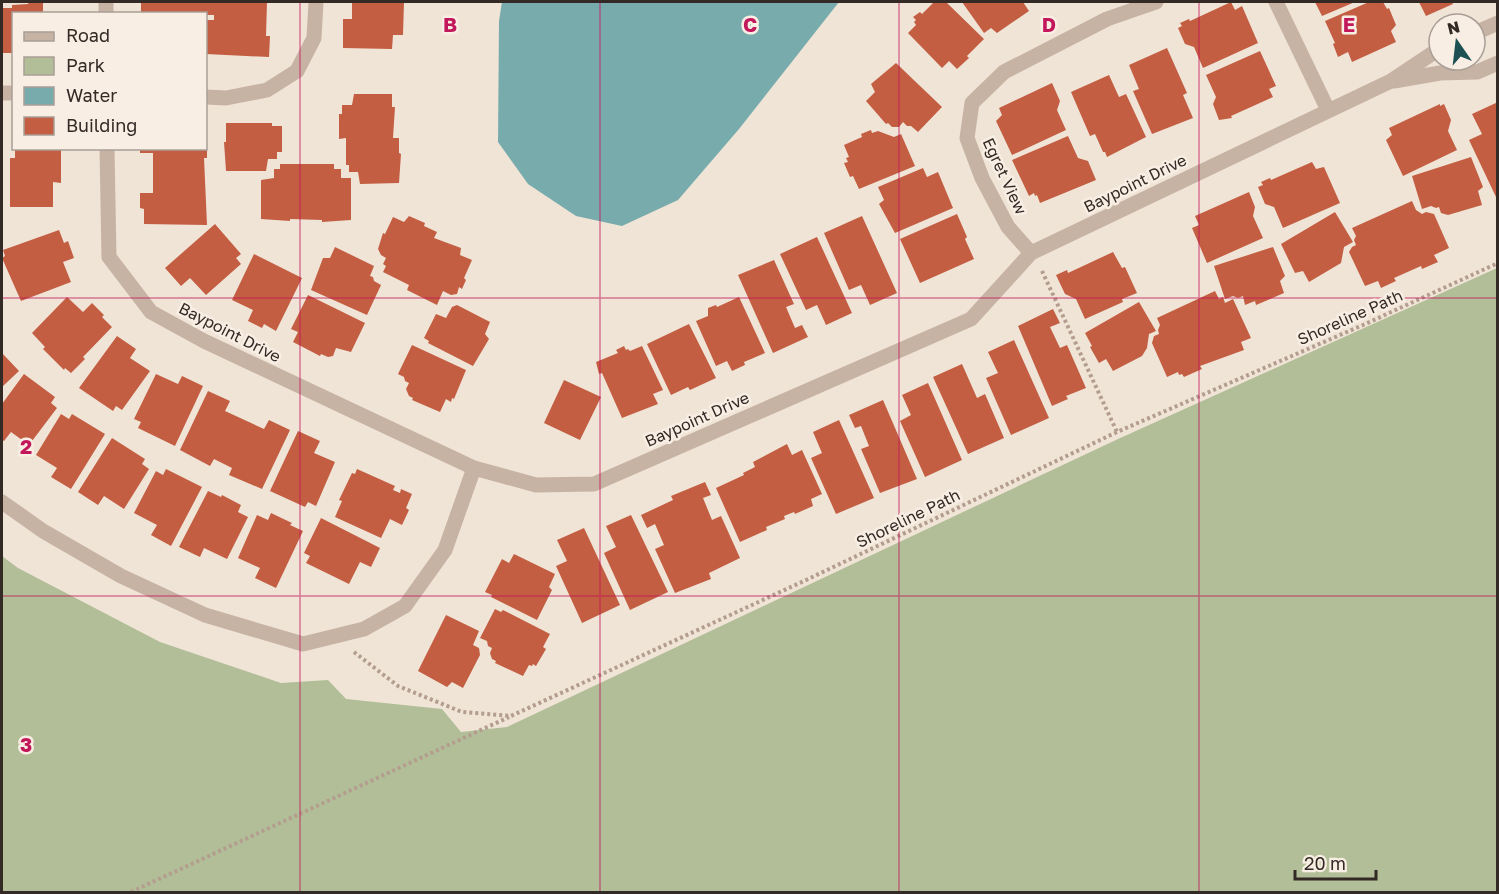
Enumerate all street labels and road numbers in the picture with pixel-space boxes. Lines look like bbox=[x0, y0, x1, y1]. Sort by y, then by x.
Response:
street label: Egret View bbox=[979, 134, 1031, 218]
street label: Baypoint Drive bbox=[1080, 149, 1190, 217]
street label: Shoreline Path bbox=[1294, 285, 1406, 349]
street label: Baypoint Drive bbox=[176, 298, 284, 366]
street label: Baypoint Drive bbox=[642, 387, 752, 451]
street label: Shoreline Path bbox=[853, 484, 963, 552]

